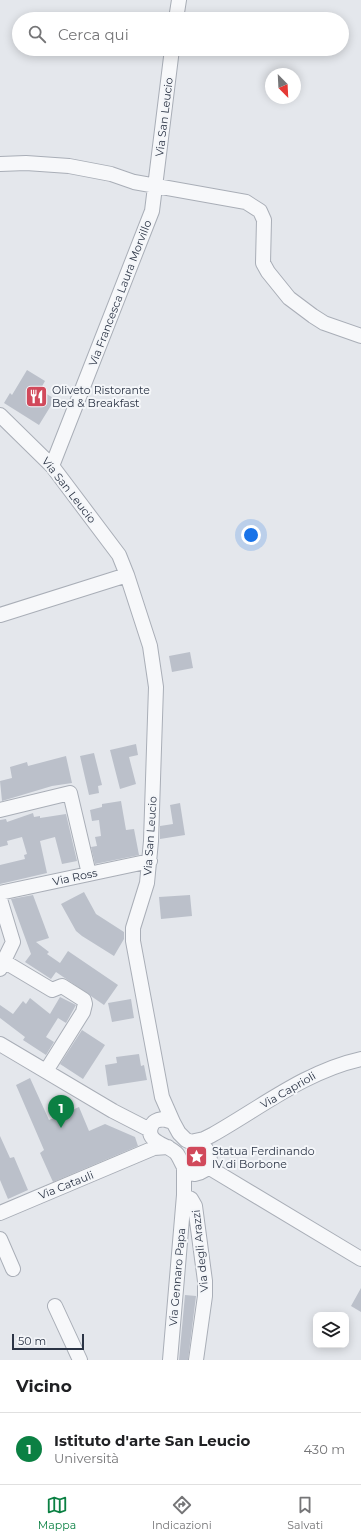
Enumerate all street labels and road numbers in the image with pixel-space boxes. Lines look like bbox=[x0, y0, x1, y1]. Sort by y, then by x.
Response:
street label: Via San Leucio bbox=[152, 76, 176, 157]
street label: Via Francesca Laura Morvillo bbox=[86, 218, 154, 368]
street label: Via San Leucio bbox=[39, 454, 99, 526]
street label: Via San Leucio bbox=[140, 796, 160, 876]
street label: Via Ross bbox=[51, 865, 99, 889]
street label: Via Caprioli bbox=[258, 1069, 318, 1111]
street label: Via Catauli bbox=[36, 1168, 96, 1202]
street label: Via degli Arazzi bbox=[189, 1209, 211, 1293]
street label: Via Gennaro Papa bbox=[166, 1227, 188, 1327]

